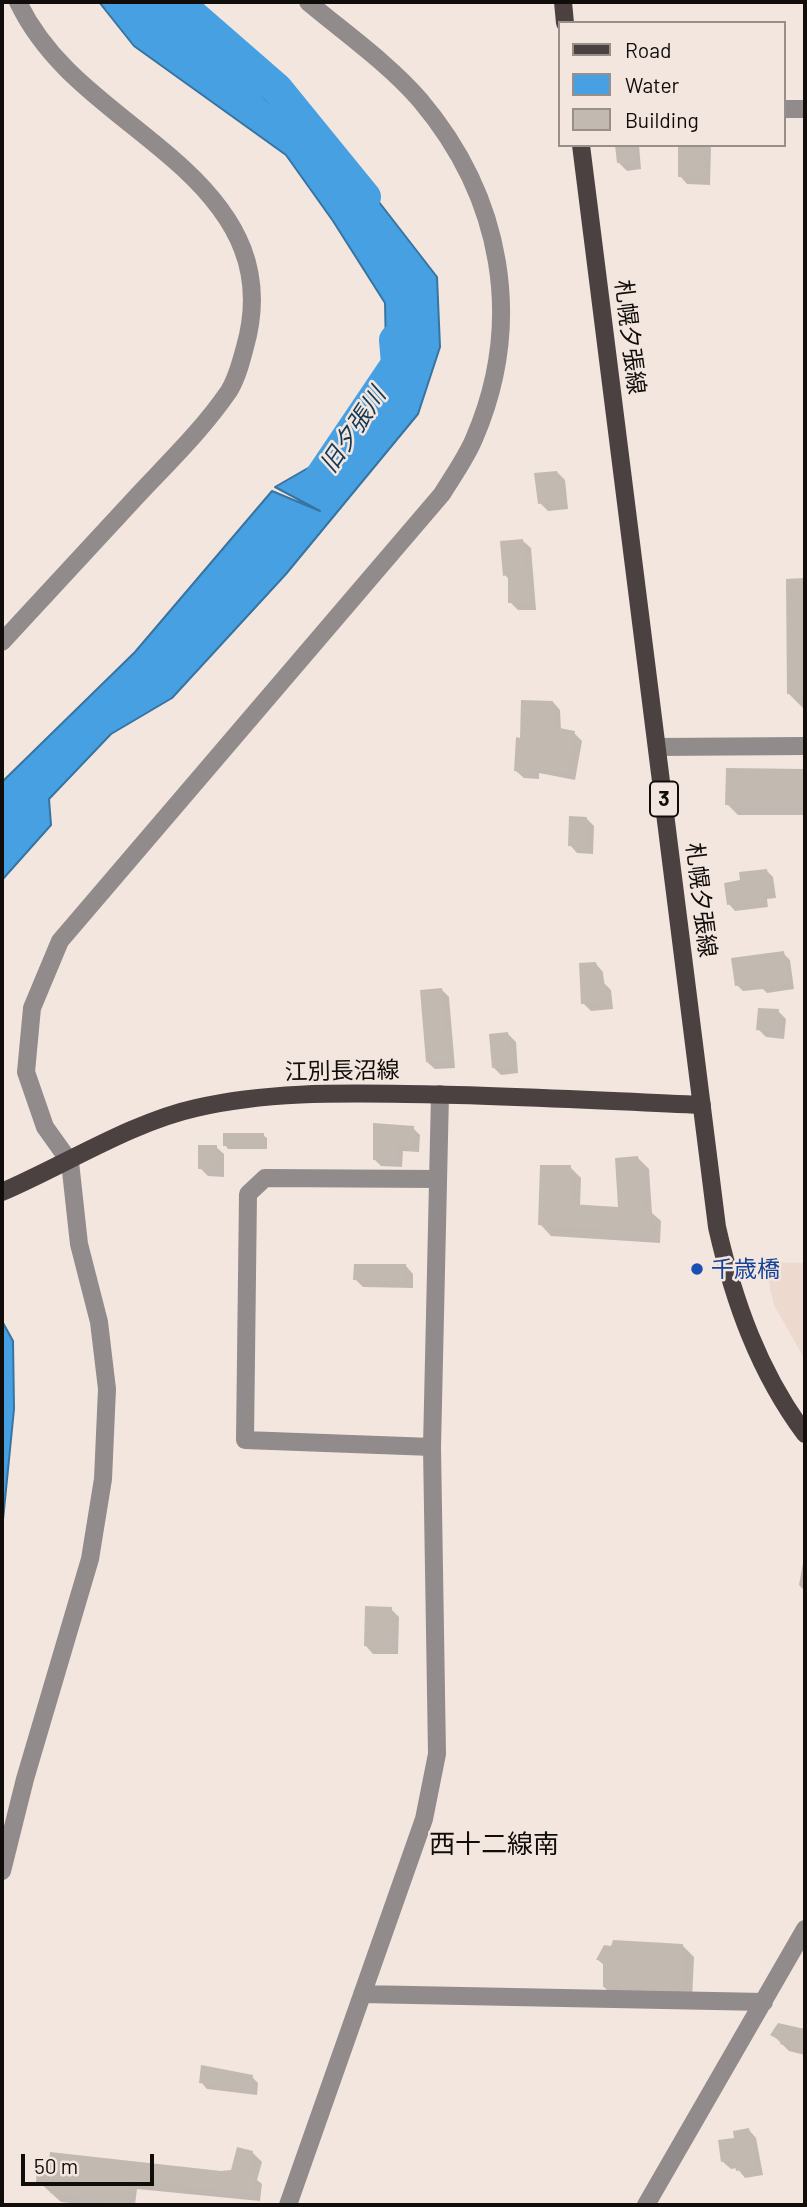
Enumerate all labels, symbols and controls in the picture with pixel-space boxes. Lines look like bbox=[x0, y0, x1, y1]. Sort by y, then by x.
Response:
legend bbox=[558, 21, 786, 147]
text: Road bbox=[625, 37, 671, 62]
text: Water bbox=[625, 72, 679, 97]
text: Building bbox=[625, 107, 699, 132]
street label: 札幌夕張線 bbox=[609, 278, 651, 396]
water label: 旧夕張川 bbox=[314, 382, 392, 478]
road number: 3 bbox=[650, 782, 678, 816]
street label: 札幌夕張線 bbox=[680, 841, 722, 959]
street label: 江別長沼線 bbox=[284, 1056, 400, 1086]
place label: 千歳橋 bbox=[711, 1255, 780, 1283]
marker: 千歳橋 bbox=[689, 1261, 705, 1277]
district label: 西十二線南 bbox=[429, 1828, 559, 1860]
scale bar bbox=[24, 2140, 158, 2184]
text: 50 m bbox=[34, 2153, 78, 2178]

